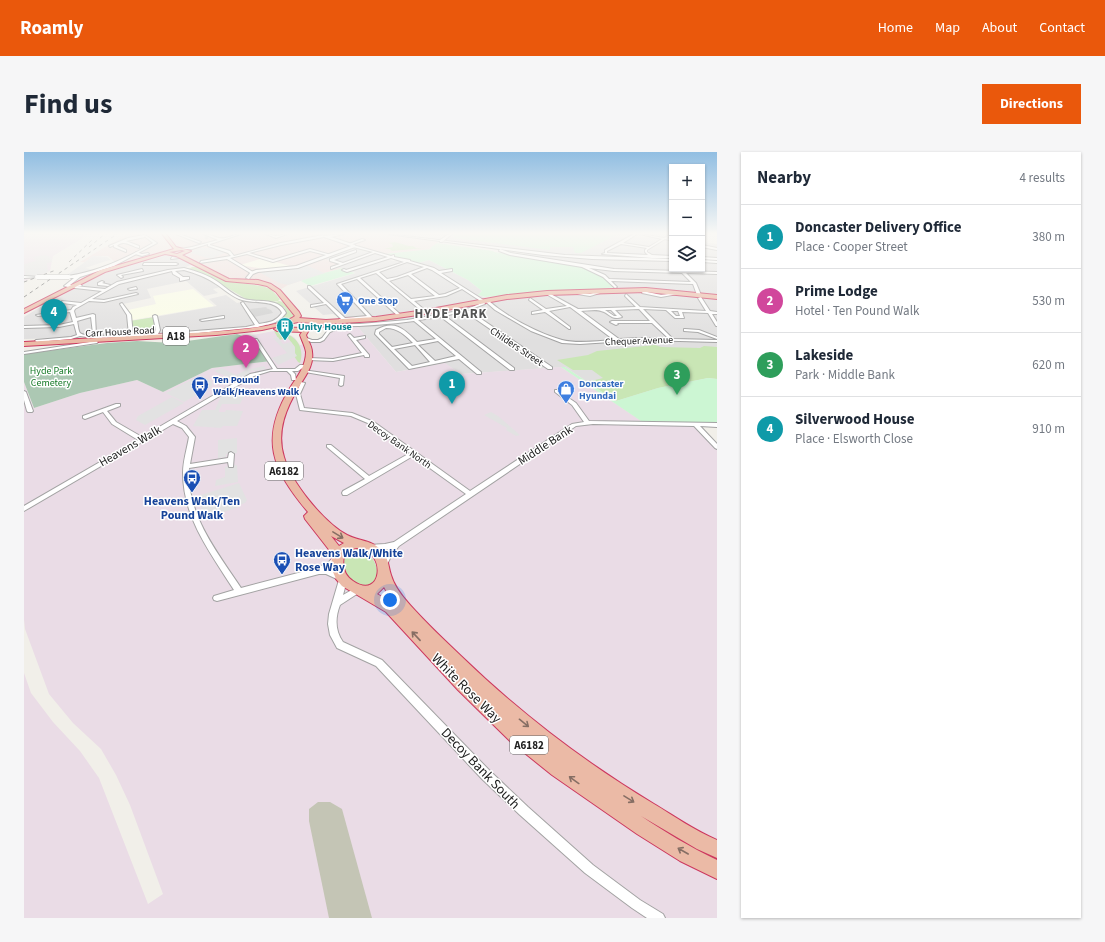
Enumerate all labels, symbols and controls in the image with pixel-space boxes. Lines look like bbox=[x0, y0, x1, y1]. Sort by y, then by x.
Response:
text: Roamly bbox=[20, 15, 83, 42]
text: Home bbox=[878, 18, 913, 38]
text: Map bbox=[935, 18, 960, 38]
text: About bbox=[982, 18, 1017, 38]
text: Contact bbox=[1039, 18, 1085, 38]
text: Find us bbox=[24, 84, 112, 124]
button: Directions bbox=[982, 84, 1081, 124]
map controls bbox=[669, 164, 705, 272]
button: + bbox=[669, 164, 705, 200]
text: Nearby bbox=[757, 166, 811, 190]
text: 4 results bbox=[1020, 169, 1065, 187]
button: − bbox=[669, 200, 705, 236]
text: Doncaster Delivery Office bbox=[795, 217, 962, 238]
text: 1 bbox=[767, 228, 773, 246]
text: 380 m bbox=[1032, 228, 1065, 246]
button: layers bbox=[669, 236, 705, 272]
text: Place · Cooper Street bbox=[795, 238, 908, 256]
text: Prime Lodge bbox=[795, 281, 878, 302]
supermarket icon: One Stop bbox=[335, 290, 355, 315]
text: 2 bbox=[767, 292, 773, 310]
text: 530 m bbox=[1032, 292, 1065, 310]
place label: One Stop bbox=[358, 294, 398, 308]
pin: 4 bbox=[41, 299, 67, 332]
text: Hotel · Ten Pound Walk bbox=[795, 302, 919, 320]
district label: HYDE PARK bbox=[414, 305, 488, 323]
building icon: Unity House bbox=[275, 316, 295, 341]
place label: Unity House bbox=[298, 320, 352, 334]
street label: Carr House Road bbox=[85, 323, 155, 341]
street label: Childers Street bbox=[487, 324, 546, 370]
road number: A18 bbox=[163, 327, 189, 345]
street label: Chequer Avenue bbox=[605, 333, 673, 349]
pin: 2 bbox=[233, 335, 259, 368]
text: Lakeside bbox=[795, 345, 853, 366]
text: 3 bbox=[767, 356, 773, 374]
text: 620 m bbox=[1032, 356, 1065, 374]
pin: 3 bbox=[664, 362, 690, 395]
park label: Hyde Park Cemetery bbox=[30, 364, 72, 390]
text: Park · Middle Bank bbox=[795, 366, 895, 384]
pin: 1 bbox=[439, 371, 465, 404]
place label: Ten Pound Walk/Heavens Walk bbox=[213, 373, 300, 399]
bus stop icon: Ten Pound Walk/Heavens Walk bbox=[190, 375, 210, 400]
place label: Doncaster Hyundai bbox=[579, 377, 624, 403]
shop icon: Doncaster Hyundai bbox=[556, 379, 576, 404]
text: Silverwood House bbox=[795, 409, 914, 430]
street label: Decoy Bank North bbox=[365, 418, 434, 472]
text: 4 bbox=[767, 420, 773, 438]
text: 910 m bbox=[1032, 420, 1065, 438]
street label: Middle Bank bbox=[515, 421, 576, 469]
street label: Heavens Walk bbox=[96, 422, 165, 471]
text: Place · Elsworth Close bbox=[795, 430, 913, 448]
road number: A6182 bbox=[265, 462, 303, 480]
bus stop icon: Heavens Walk/Ten Pound Walk bbox=[182, 468, 202, 493]
place label: Heavens Walk/Ten Pound Walk bbox=[144, 493, 240, 524]
one-way arrow bbox=[332, 531, 343, 539]
place label: Heavens Walk/White Rose Way bbox=[295, 545, 403, 576]
bus stop icon: Heavens Walk/White Rose Way bbox=[272, 550, 292, 575]
your location bbox=[380, 590, 400, 610]
one-way arrow bbox=[412, 632, 421, 642]
street label: White Rose Way bbox=[427, 649, 506, 729]
one-way arrow bbox=[518, 719, 529, 728]
street label: Decoy Bank South bbox=[436, 724, 524, 814]
road number: A6182 bbox=[510, 736, 548, 754]
one-way arrow bbox=[569, 776, 580, 784]
one-way arrow bbox=[623, 795, 634, 803]
one-way arrow bbox=[677, 847, 689, 855]

